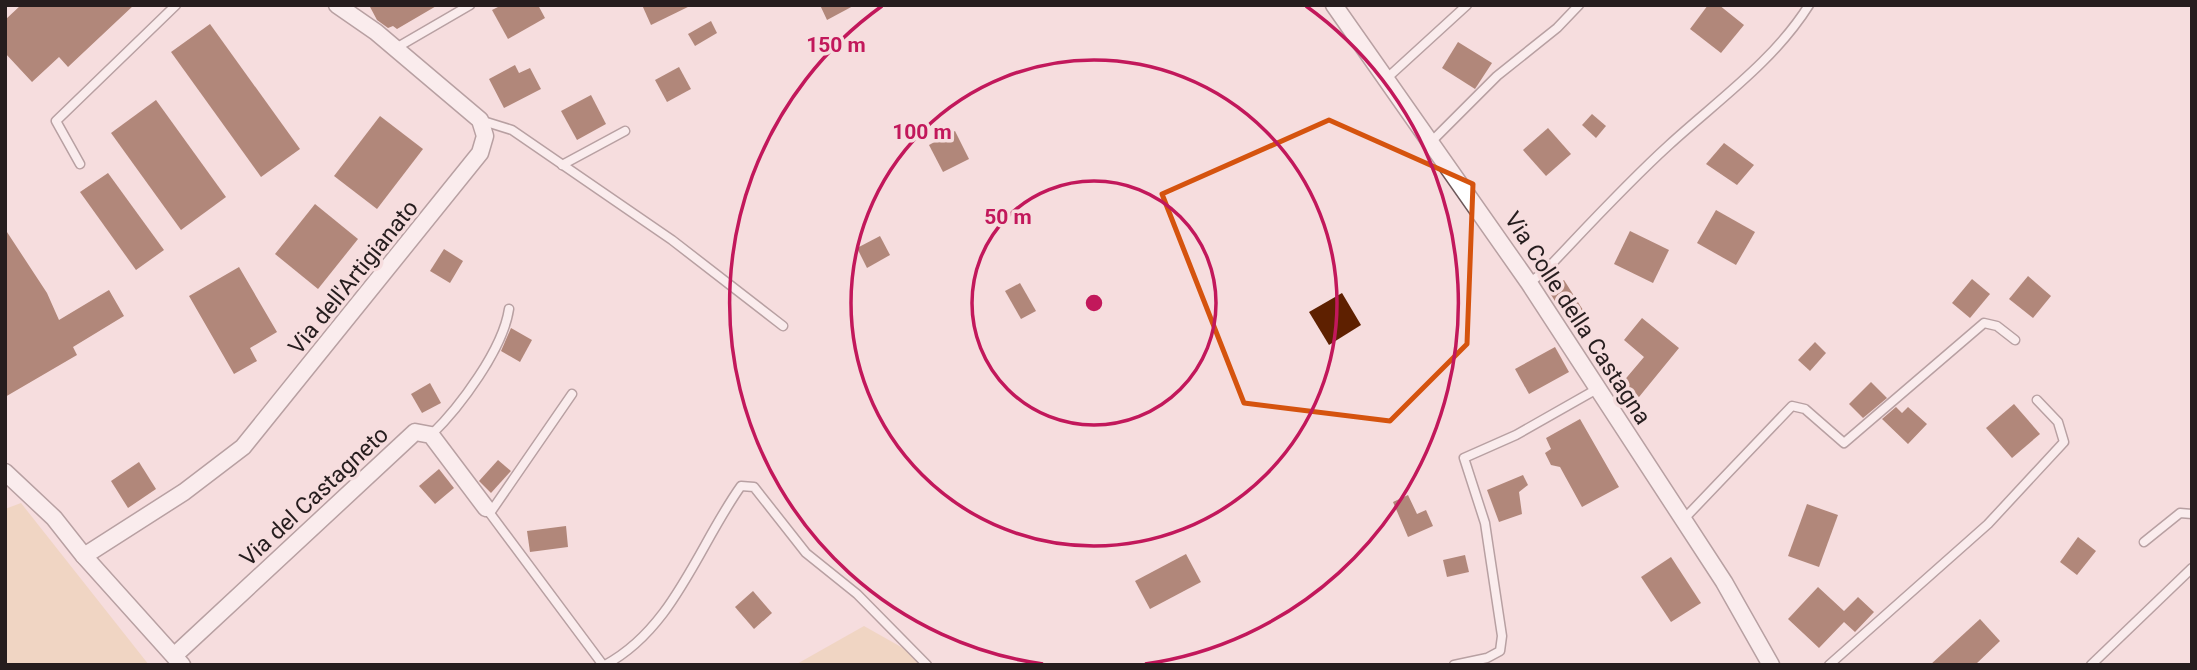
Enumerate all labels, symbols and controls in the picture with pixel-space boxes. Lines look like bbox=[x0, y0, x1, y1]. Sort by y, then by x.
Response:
text: 150 m bbox=[806, 33, 866, 57]
text: 100 m bbox=[892, 120, 952, 144]
street label: Via dell'Artigianato bbox=[283, 195, 424, 360]
text: 50 m bbox=[984, 205, 1032, 229]
street label: Via Colle della Castagna bbox=[1499, 207, 1656, 430]
centre of rings bbox=[1082, 291, 1106, 315]
street label: Via del Castagneto bbox=[235, 421, 394, 572]

